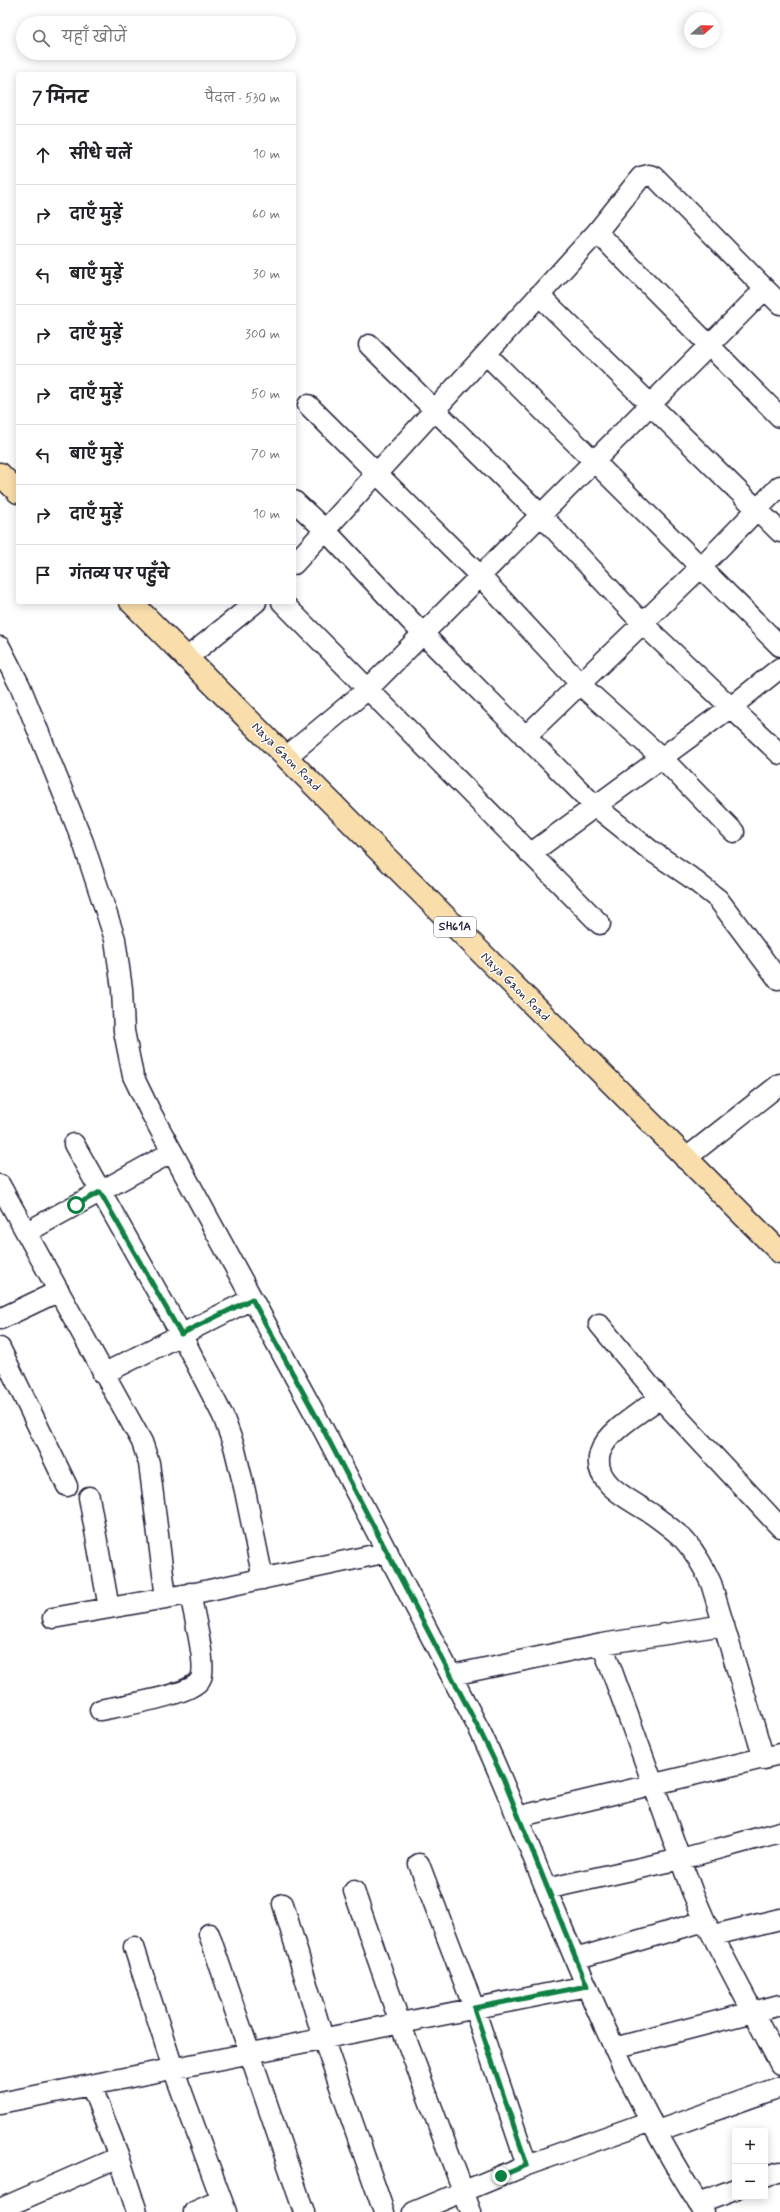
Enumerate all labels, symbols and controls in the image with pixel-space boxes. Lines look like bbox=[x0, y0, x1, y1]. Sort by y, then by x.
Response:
north arrow bbox=[684, 12, 720, 48]
search box bbox=[16, 16, 296, 60]
icon: search bbox=[30, 27, 52, 49]
text: यहाँ खोजें bbox=[62, 28, 127, 48]
text: 7 मिनट bbox=[32, 87, 88, 109]
text: पैदल · 530 m bbox=[205, 90, 280, 107]
icon: ahead bbox=[32, 144, 54, 166]
text: सीधे चलें bbox=[70, 145, 132, 165]
text: 10 m bbox=[253, 146, 280, 163]
icon: right bbox=[32, 204, 54, 226]
text: दाएँ मुड़ें bbox=[70, 205, 122, 225]
text: 60 m bbox=[252, 206, 280, 223]
icon: left bbox=[32, 264, 54, 286]
text: बाएँ मुड़ें bbox=[70, 265, 123, 285]
text: 30 m bbox=[253, 266, 280, 283]
icon: right bbox=[32, 324, 54, 346]
text: दाएँ मुड़ें bbox=[70, 325, 122, 345]
text: 300 m bbox=[245, 326, 280, 343]
icon: right bbox=[32, 384, 54, 406]
text: दाएँ मुड़ें bbox=[70, 385, 122, 405]
text: 50 m bbox=[251, 386, 280, 403]
icon: left bbox=[32, 444, 54, 466]
text: बाएँ मुड़ें bbox=[70, 445, 123, 465]
text: 70 m bbox=[251, 446, 280, 463]
icon: right bbox=[32, 504, 54, 526]
text: दाएँ मुड़ें bbox=[70, 505, 122, 525]
text: 10 m bbox=[253, 506, 280, 523]
icon: arrive bbox=[32, 564, 54, 586]
text: गंतव्य पर पहुँचे bbox=[70, 565, 169, 585]
street label: Naya Gaon Road bbox=[248, 719, 324, 795]
road number: SH61A bbox=[434, 917, 476, 937]
street label: Naya Gaon Road bbox=[477, 949, 553, 1025]
route start bbox=[67, 1196, 85, 1214]
map controls bbox=[732, 2128, 768, 2200]
button: + bbox=[732, 2128, 768, 2164]
button: − bbox=[732, 2164, 768, 2200]
route end bbox=[492, 2167, 510, 2185]

